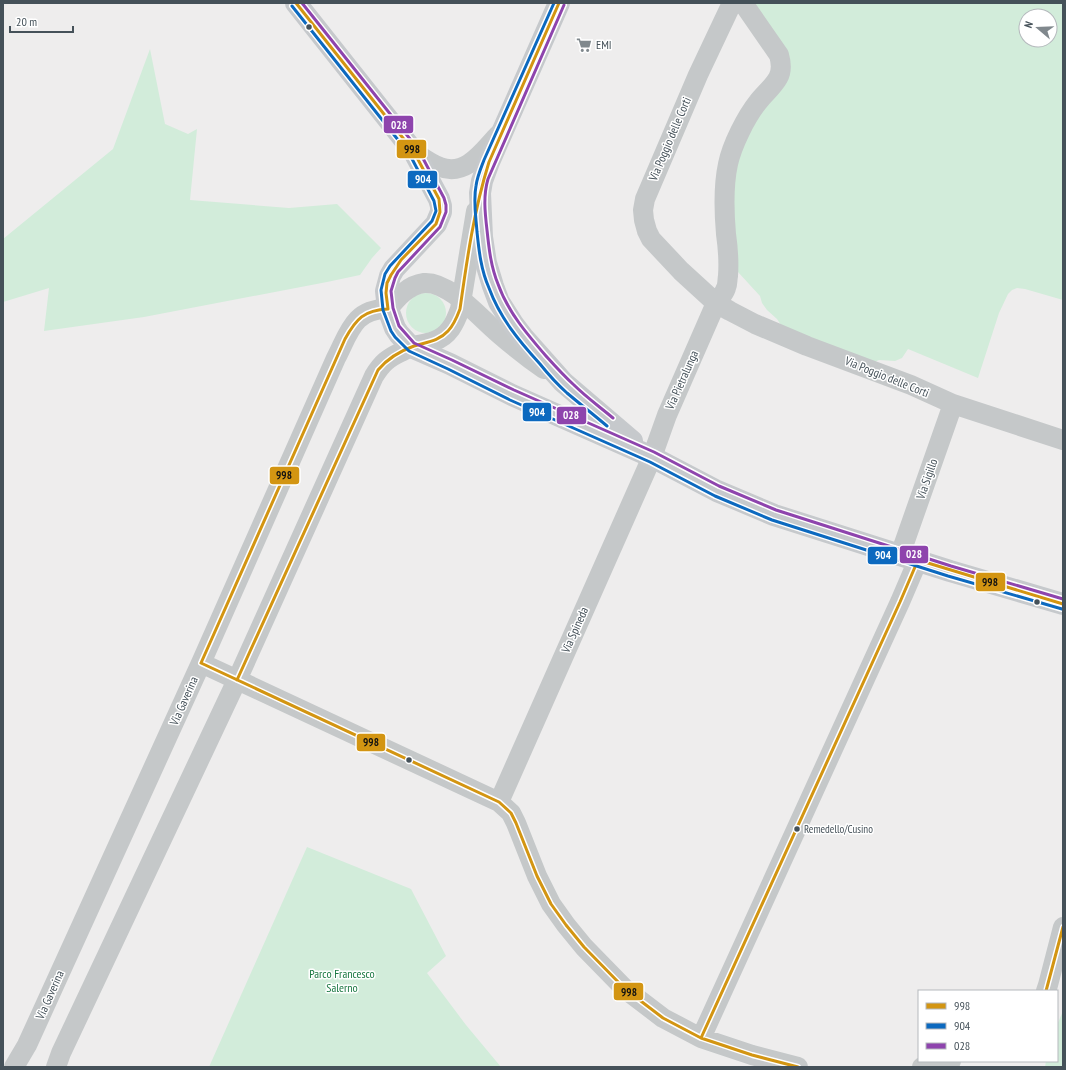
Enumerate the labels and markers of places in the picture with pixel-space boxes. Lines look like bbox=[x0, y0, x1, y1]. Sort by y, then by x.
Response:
unlabelled marker bbox=[304, 22, 314, 32]
supermarket icon: EMI bbox=[575, 36, 593, 54]
place label: EMI bbox=[596, 37, 612, 52]
unlabelled marker bbox=[1032, 597, 1042, 607]
unlabelled marker bbox=[404, 755, 414, 765]
place label: Remedello/Cusino bbox=[804, 822, 873, 836]
marker: Remedello/Cusino bbox=[792, 824, 802, 834]

